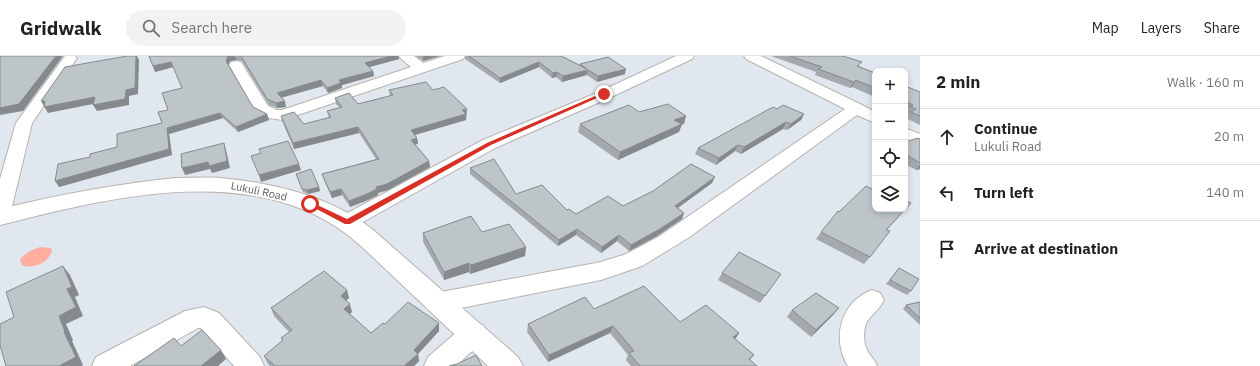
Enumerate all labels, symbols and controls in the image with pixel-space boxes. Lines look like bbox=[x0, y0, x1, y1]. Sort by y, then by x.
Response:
search box bbox=[126, 10, 406, 46]
text: Gridwalk bbox=[20, 16, 102, 40]
icon: search bbox=[140, 17, 162, 39]
text: Search here bbox=[172, 18, 252, 37]
text: Map bbox=[1092, 19, 1119, 37]
text: Layers bbox=[1141, 19, 1182, 37]
text: Share bbox=[1204, 19, 1240, 37]
map controls bbox=[872, 68, 908, 212]
button: + bbox=[872, 68, 908, 104]
text: 2 min bbox=[936, 71, 980, 93]
text: Walk · 160 m bbox=[1167, 74, 1244, 91]
route end bbox=[595, 85, 613, 103]
button: − bbox=[872, 104, 908, 140]
text: Continue bbox=[974, 119, 1038, 138]
icon: ahead bbox=[936, 126, 958, 148]
text: 20 m bbox=[1214, 128, 1244, 145]
text: Lukuli Road bbox=[974, 138, 1042, 155]
button: locate bbox=[872, 140, 908, 176]
button: layers bbox=[872, 176, 908, 212]
street label: Lukuli Road bbox=[230, 178, 288, 204]
icon: left bbox=[936, 182, 958, 204]
text: Turn left bbox=[974, 183, 1034, 202]
text: 140 m bbox=[1206, 184, 1244, 201]
route start bbox=[301, 195, 319, 213]
icon: arrive bbox=[936, 238, 958, 260]
text: Arrive at destination bbox=[974, 239, 1118, 258]

